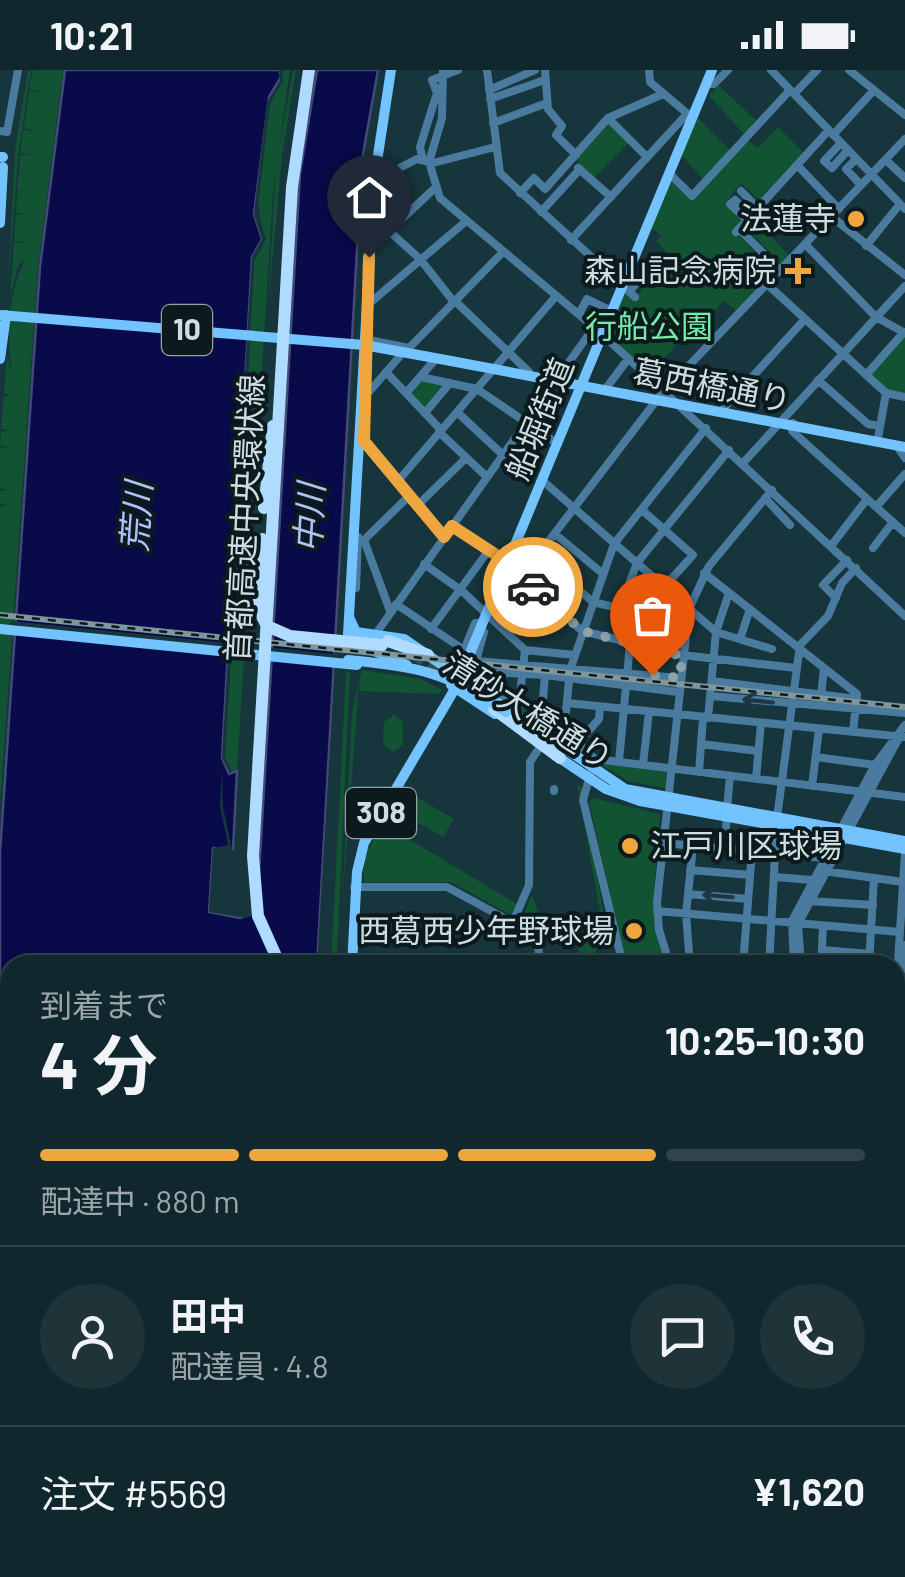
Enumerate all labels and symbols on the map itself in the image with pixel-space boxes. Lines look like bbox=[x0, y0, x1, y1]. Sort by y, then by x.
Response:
pin bbox=[327, 155, 412, 258]
place label: 法蓮寺 bbox=[740, 198, 836, 236]
marker: 法蓮寺 bbox=[845, 208, 867, 230]
place label: 森山記念病院 bbox=[584, 250, 776, 288]
marker: 森山記念病院 bbox=[785, 258, 811, 284]
road number: 10 bbox=[162, 305, 212, 355]
park label: 行船公園 bbox=[585, 306, 713, 344]
street label: 葛西橋通り bbox=[630, 350, 795, 418]
street label: 船堀街道 bbox=[497, 352, 580, 485]
street label: 首都高速中央環状線 bbox=[216, 373, 270, 663]
water label: 荒川 bbox=[112, 476, 159, 553]
water label: 中川 bbox=[285, 478, 331, 554]
courier bbox=[483, 537, 583, 637]
pin bbox=[610, 573, 695, 676]
street label: 清砂大橋通り bbox=[438, 642, 621, 776]
one-way arrow bbox=[742, 691, 774, 710]
road number: 308 bbox=[346, 788, 416, 838]
place label: 江戸川区球場 bbox=[650, 825, 842, 863]
marker: 江戸川区球場 bbox=[619, 835, 641, 857]
one-way arrow bbox=[702, 887, 735, 906]
place label: 西葛西少年野球場 bbox=[358, 910, 614, 948]
marker: 西葛西少年野球場 bbox=[623, 920, 645, 942]

